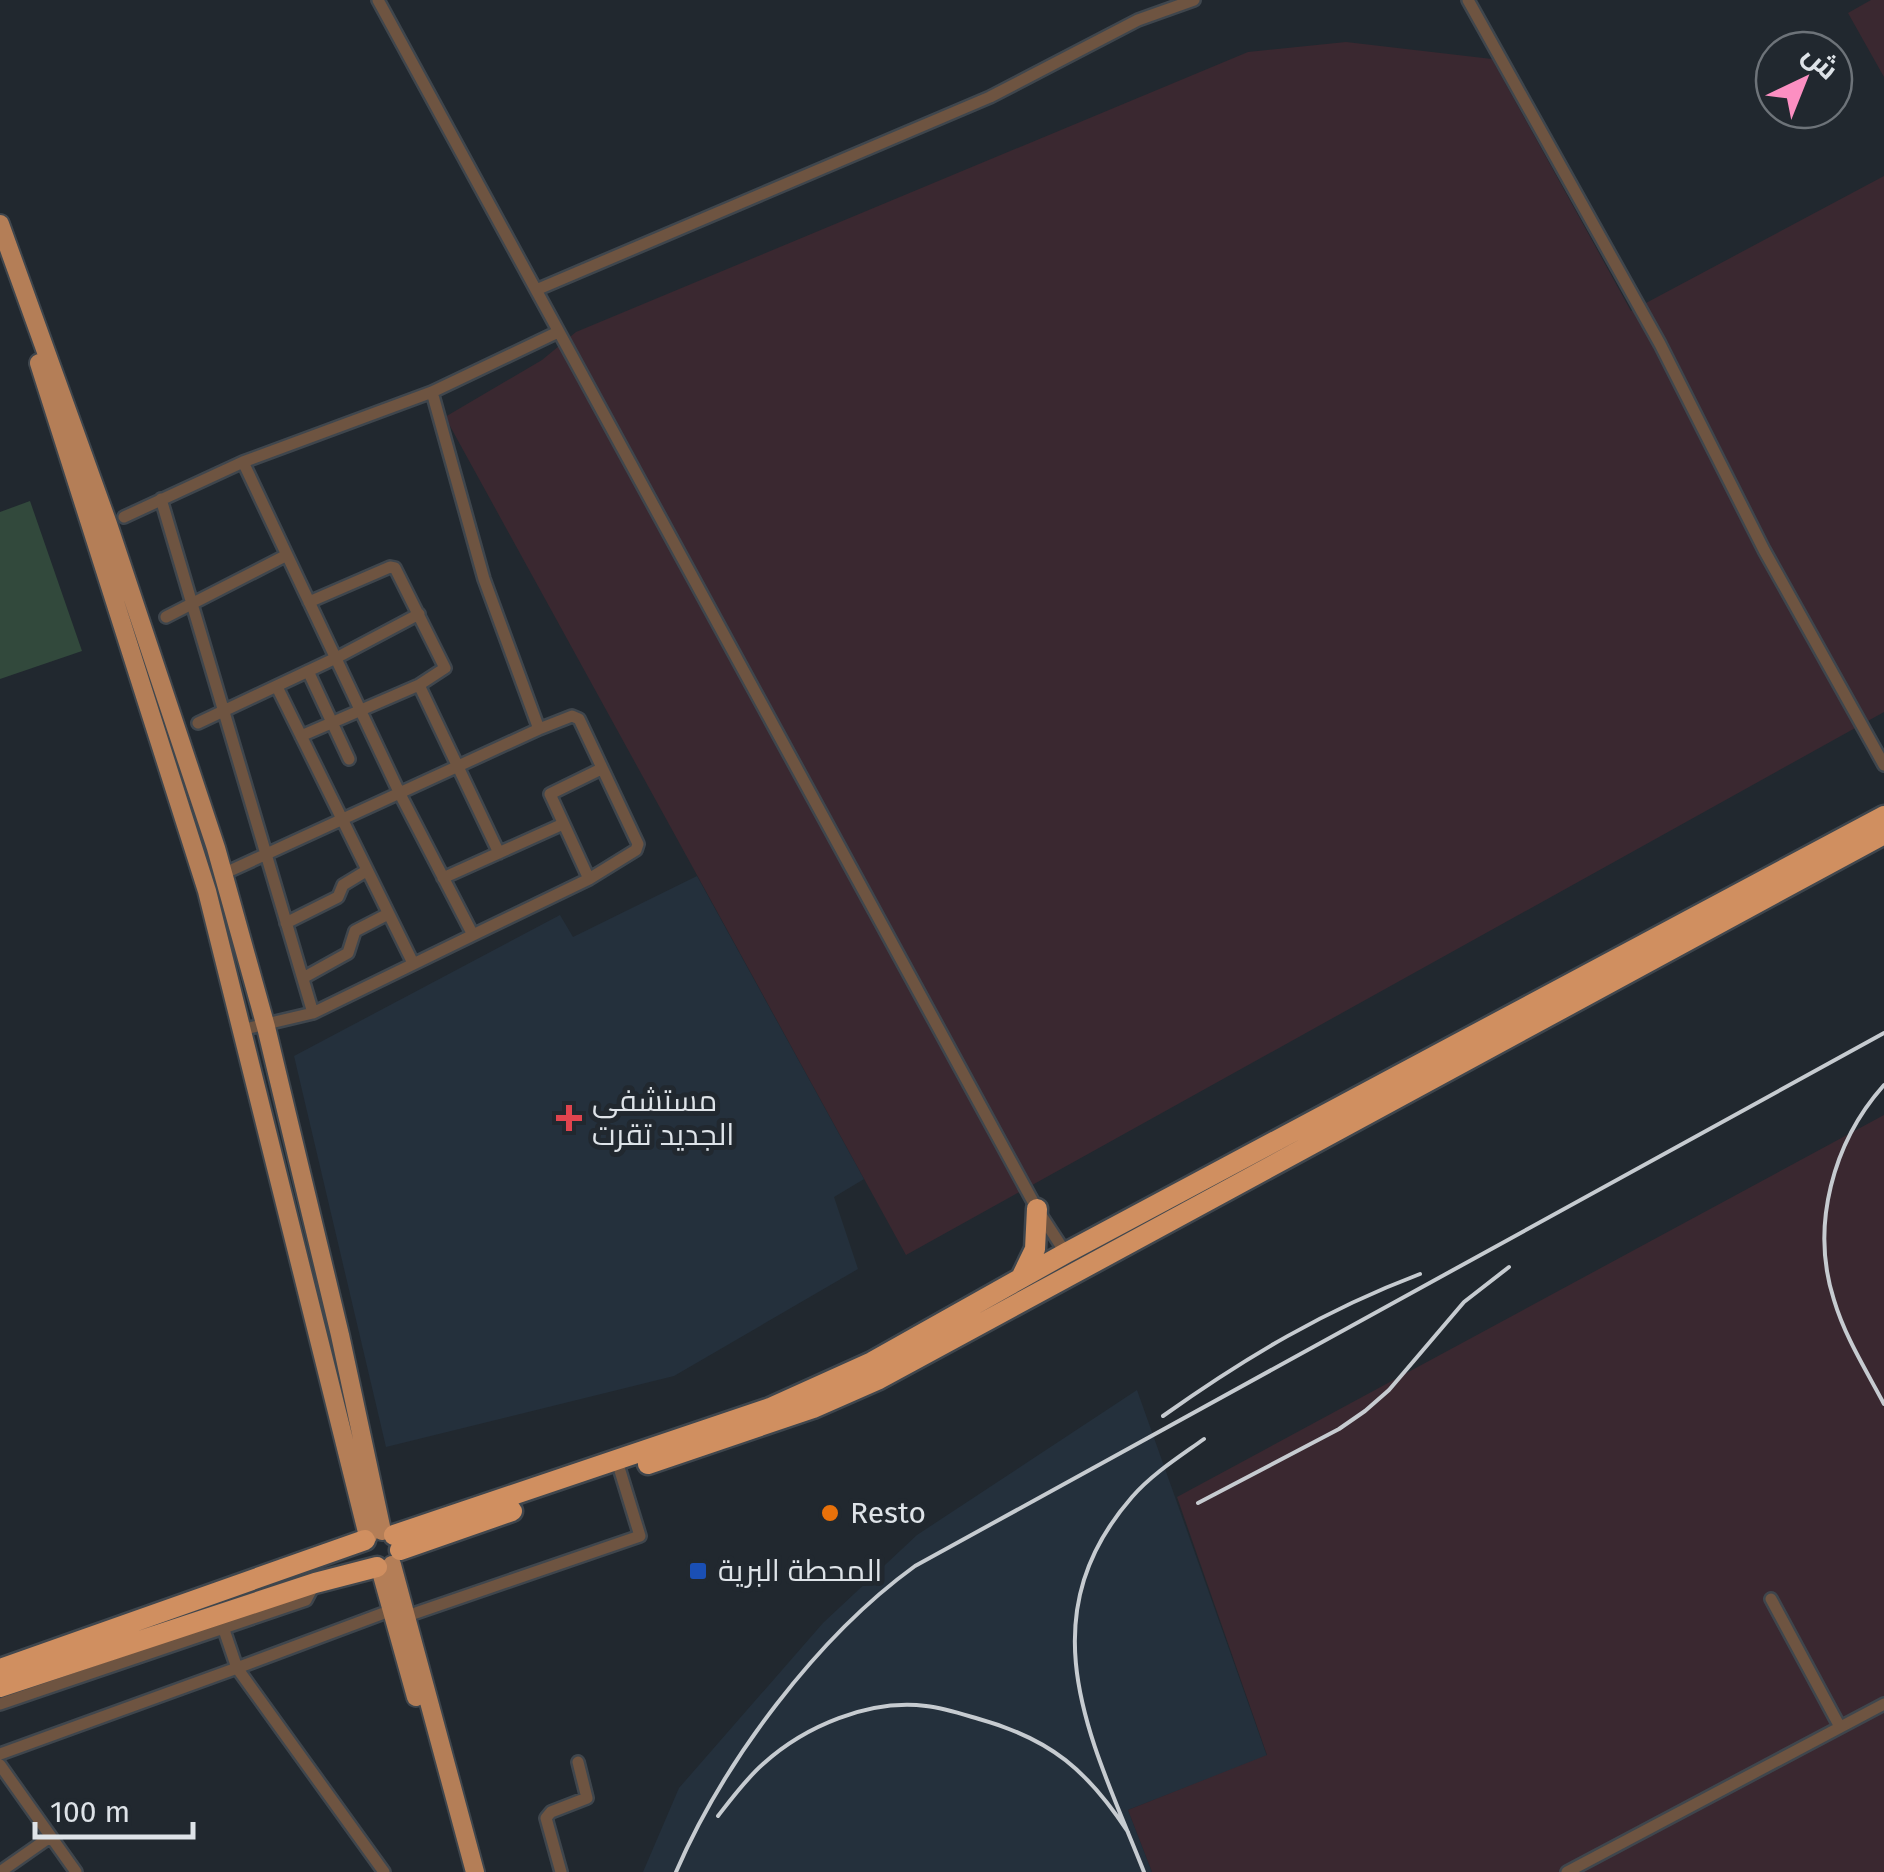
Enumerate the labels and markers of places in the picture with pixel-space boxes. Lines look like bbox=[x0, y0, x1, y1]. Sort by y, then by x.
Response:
place label: مستشفى الجديد تقرت bbox=[592, 1083, 734, 1153]
marker: مستشفى الجديد تقرت bbox=[556, 1105, 582, 1131]
place label: Resto bbox=[850, 1495, 926, 1531]
marker: Resto bbox=[819, 1502, 841, 1524]
place label: المحطة البرية bbox=[718, 1553, 882, 1589]
marker: المحطة البرية bbox=[687, 1560, 709, 1582]

